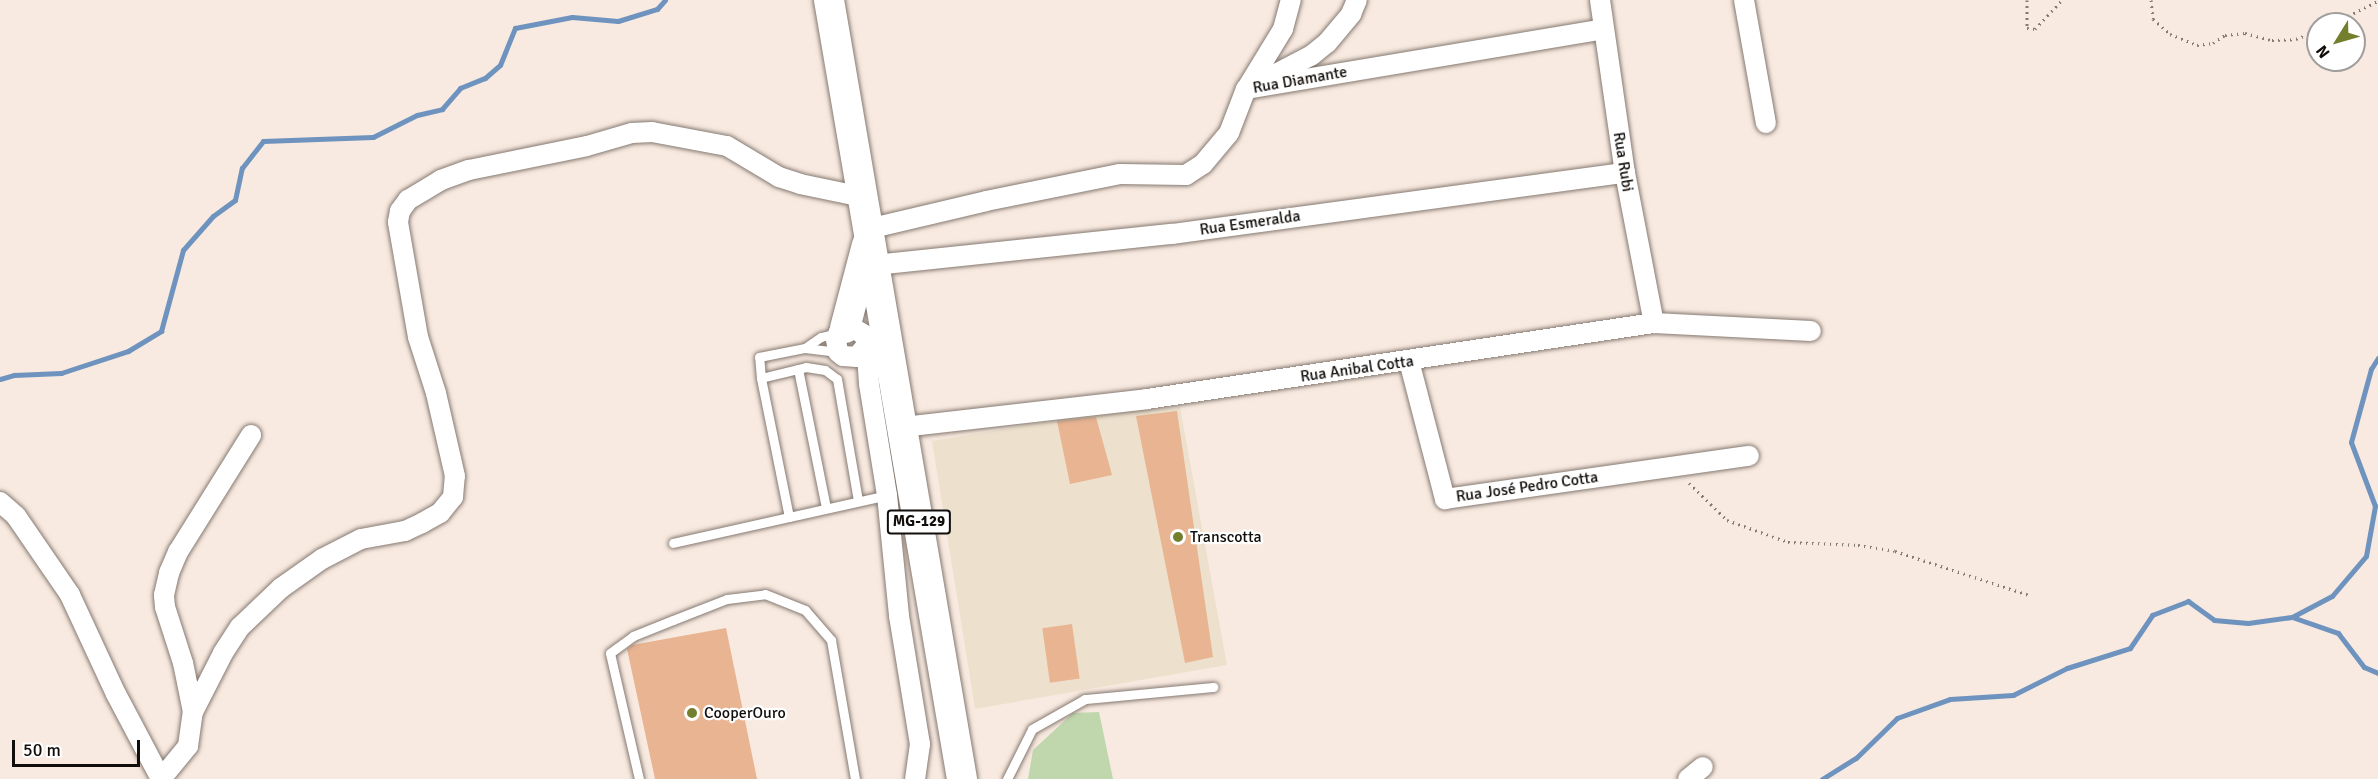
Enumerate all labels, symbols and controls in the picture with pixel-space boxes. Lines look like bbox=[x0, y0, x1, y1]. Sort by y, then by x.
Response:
north arrow bbox=[2306, 12, 2366, 72]
text: N bbox=[2312, 41, 2335, 62]
street label: Rua Diamante bbox=[1251, 62, 1349, 98]
street label: Rua Rubi bbox=[1609, 131, 1637, 193]
street label: Rua Esmeralda bbox=[1198, 206, 1302, 240]
street label: Rua Anibal Cotta bbox=[1299, 352, 1415, 386]
street label: Rua José Pedro Cotta bbox=[1455, 468, 1599, 506]
road number: MG-129 bbox=[886, 510, 952, 534]
place label: Transcotta bbox=[1190, 527, 1262, 547]
marker: Transcotta bbox=[1171, 530, 1185, 544]
place label: CooperOuro bbox=[704, 703, 786, 723]
marker: CooperOuro bbox=[685, 706, 699, 720]
scale bar bbox=[15, 728, 142, 766]
text: 50 m bbox=[23, 739, 61, 761]

